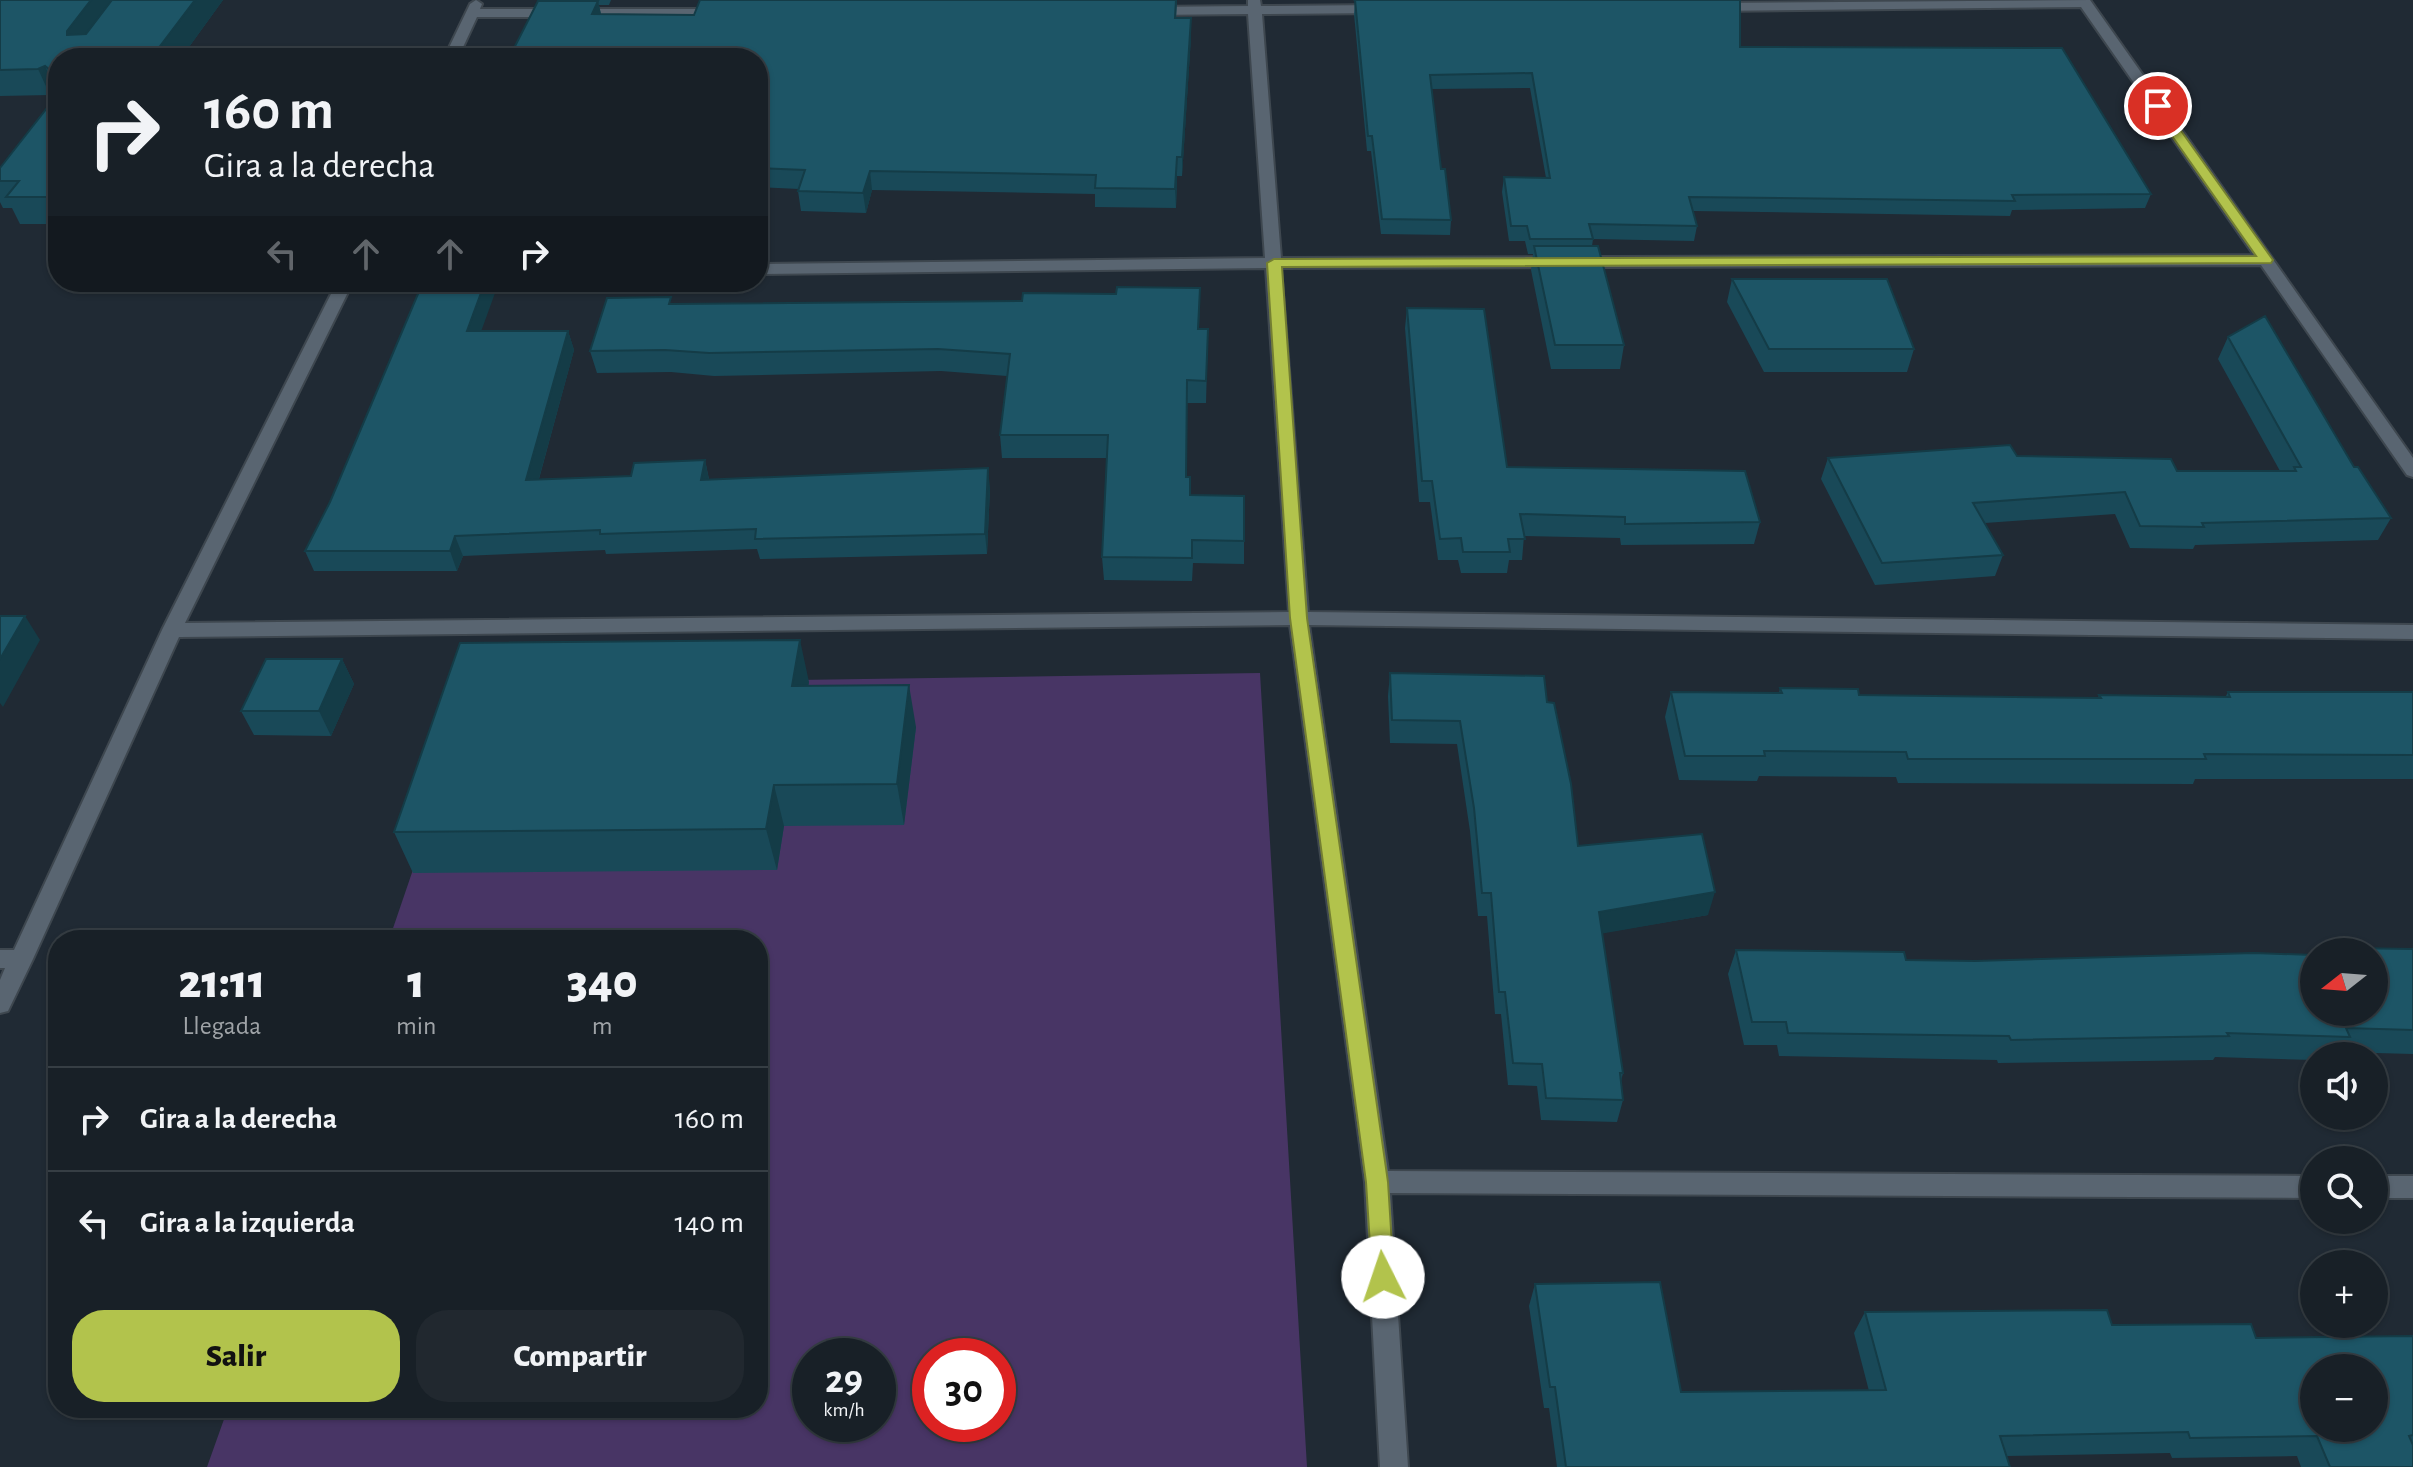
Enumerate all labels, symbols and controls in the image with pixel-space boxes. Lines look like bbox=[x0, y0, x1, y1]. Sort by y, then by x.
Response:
pin bbox=[2124, 72, 2192, 140]
icon: right bbox=[72, 80, 176, 184]
text: 160 m bbox=[204, 83, 334, 139]
icon: arrive bbox=[2136, 84, 2180, 128]
text: Gira a la derecha bbox=[204, 148, 435, 184]
icon: left bbox=[260, 232, 304, 276]
icon: ahead bbox=[344, 232, 388, 276]
icon: ahead bbox=[428, 232, 472, 276]
icon: right bbox=[512, 232, 556, 276]
north arrow bbox=[2300, 938, 2388, 1026]
map controls bbox=[2300, 938, 2388, 1442]
text: 21:11 bbox=[178, 959, 265, 1007]
text: 1 bbox=[407, 959, 425, 1007]
text: 340 bbox=[567, 959, 638, 1007]
text: Llegada bbox=[183, 1013, 261, 1039]
text: min bbox=[396, 1013, 436, 1039]
text: m bbox=[592, 1013, 613, 1039]
button: sound bbox=[2300, 1042, 2388, 1130]
icon: right bbox=[72, 1097, 116, 1141]
text: Gira a la derecha bbox=[140, 1104, 337, 1134]
text: 160 m bbox=[675, 1104, 744, 1134]
button: search bbox=[2300, 1146, 2388, 1234]
icon: left bbox=[72, 1201, 116, 1245]
text: Gira a la izquierda bbox=[140, 1208, 355, 1238]
text: 140 m bbox=[674, 1208, 744, 1238]
position arrow bbox=[1341, 1235, 1425, 1319]
button: + bbox=[2300, 1250, 2388, 1338]
button: Salir bbox=[72, 1310, 400, 1402]
button: Compartir bbox=[416, 1310, 744, 1402]
speed limit sign: 30 bbox=[912, 1338, 1016, 1442]
button: − bbox=[2300, 1354, 2388, 1442]
text: 29 bbox=[825, 1360, 863, 1400]
text: km/h bbox=[823, 1400, 865, 1420]

